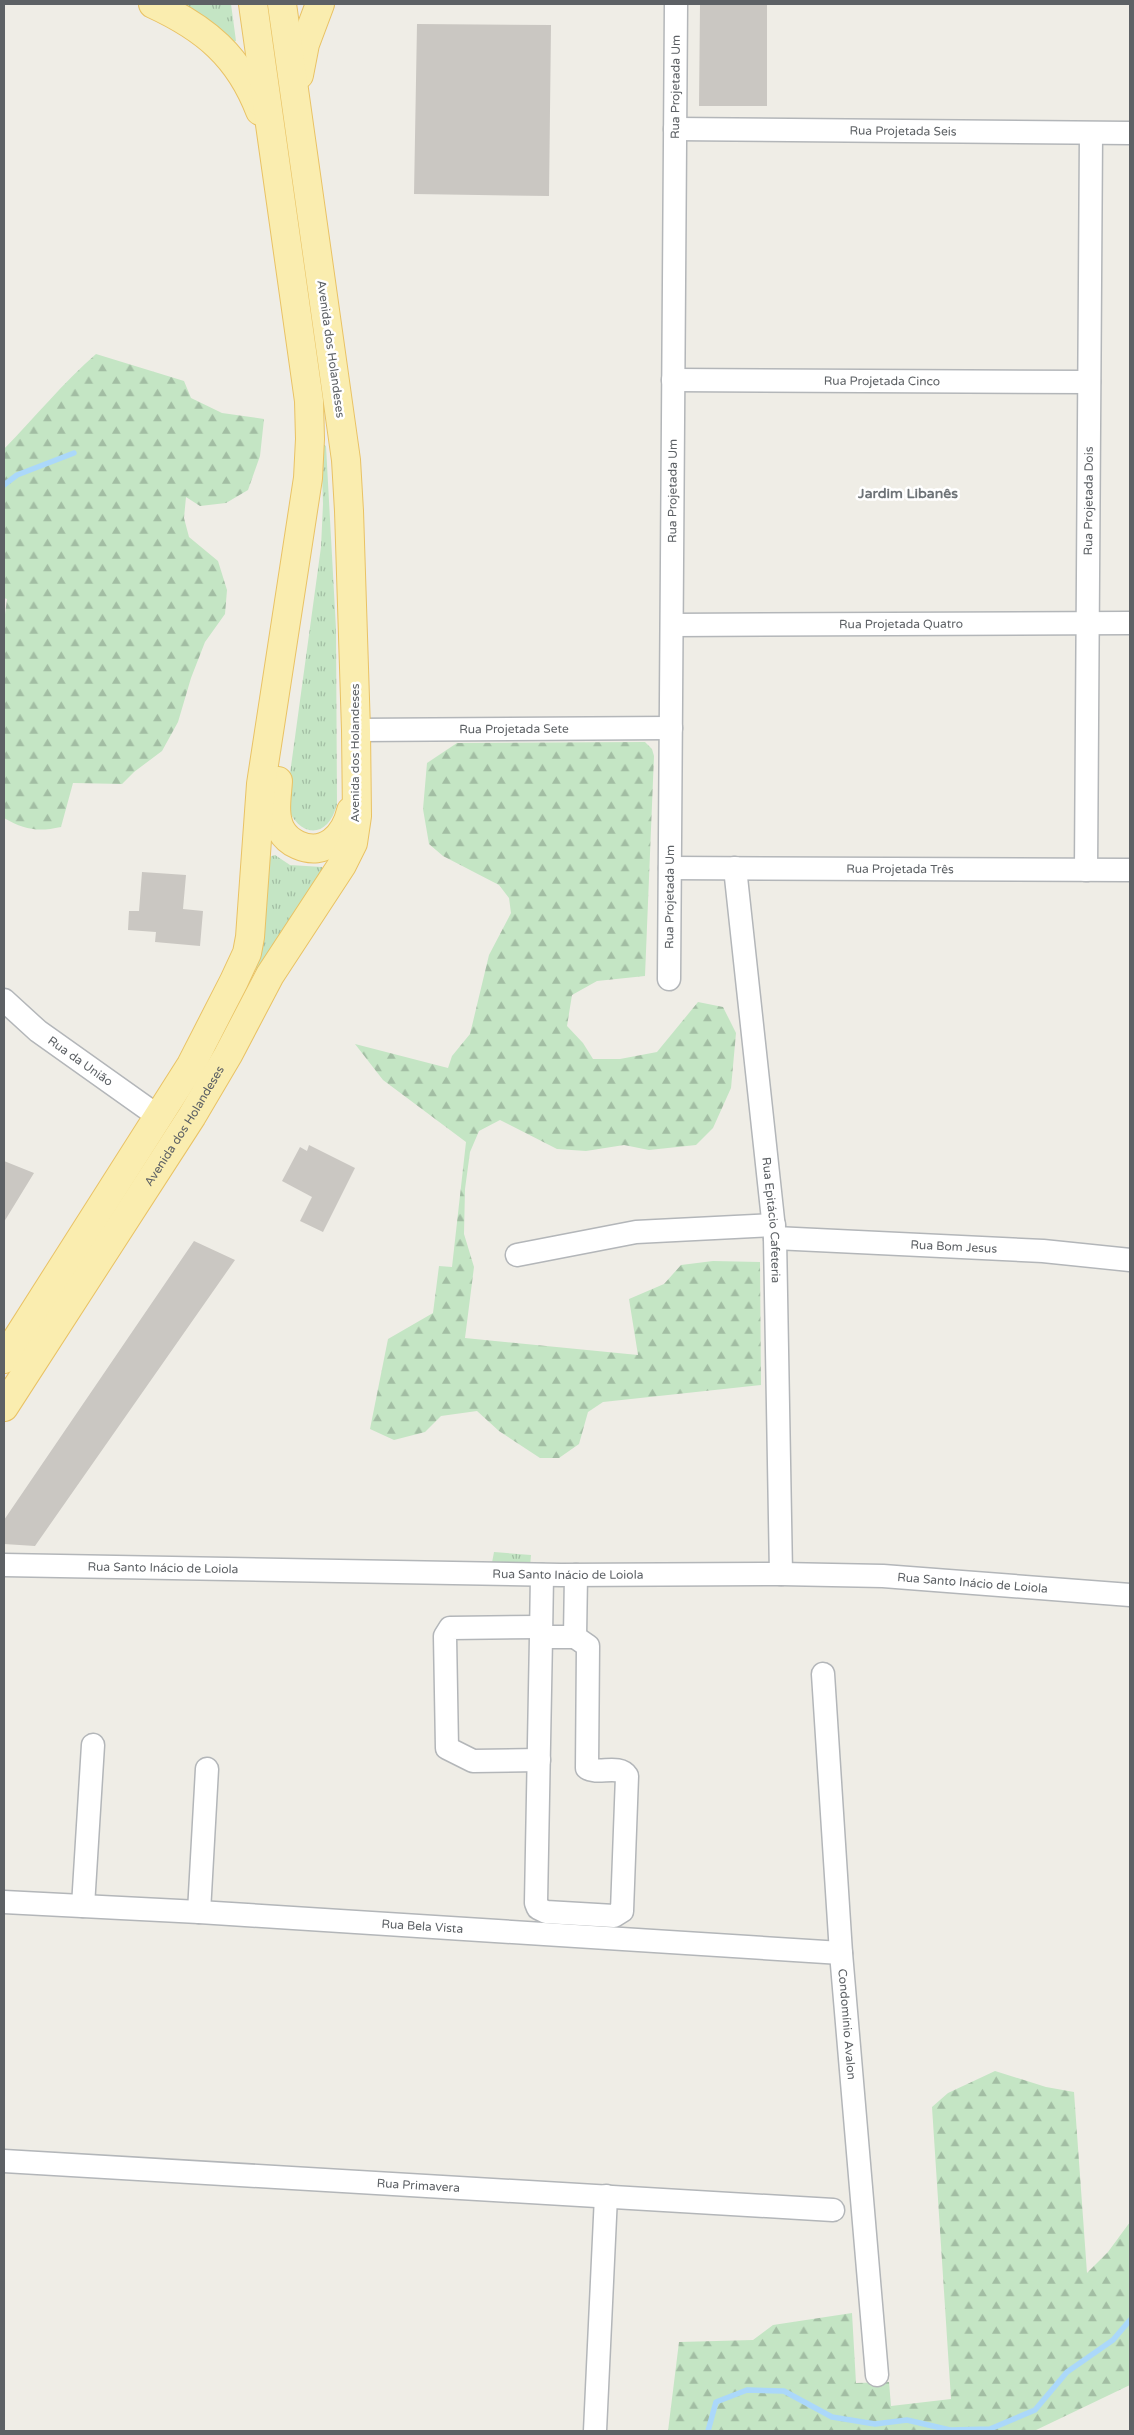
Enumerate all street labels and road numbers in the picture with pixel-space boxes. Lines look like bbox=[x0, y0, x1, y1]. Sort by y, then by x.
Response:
street label: Rua Projetada Um bbox=[668, 35, 683, 139]
street label: Rua Projetada Seis bbox=[849, 124, 957, 138]
street label: Avenida dos Holandeses bbox=[314, 279, 348, 419]
street label: Rua Projetada Cinco bbox=[824, 374, 940, 388]
street label: Rua Projetada Um bbox=[665, 439, 680, 543]
street label: Rua Projetada Dois bbox=[1081, 446, 1096, 556]
street label: Rua Projetada Quatro bbox=[839, 617, 963, 631]
street label: Avenida dos Holandeses bbox=[348, 683, 362, 822]
street label: Rua Projetada Sete bbox=[459, 722, 569, 736]
street label: Rua Projetada Um bbox=[662, 845, 677, 949]
street label: Rua Projetada Três bbox=[846, 862, 954, 876]
street label: Rua da União bbox=[45, 1033, 116, 1089]
street label: Avenida dos Holandeses bbox=[142, 1063, 227, 1189]
street label: Rua Epitácio Cafeteria bbox=[759, 1156, 783, 1283]
street label: Rua Bom Jesus bbox=[910, 1238, 998, 1256]
street label: Rua Santo Inácio de Loiola bbox=[87, 1560, 239, 1576]
street label: Rua Santo Inácio de Loiola bbox=[492, 1567, 643, 1582]
street label: Rua Santo Inácio de Loiola bbox=[897, 1570, 1048, 1596]
street label: Rua Bela Vista bbox=[381, 1917, 464, 1936]
street label: Condomínio Avalon bbox=[835, 1968, 859, 2080]
street label: Rua Primavera bbox=[376, 2176, 460, 2195]

